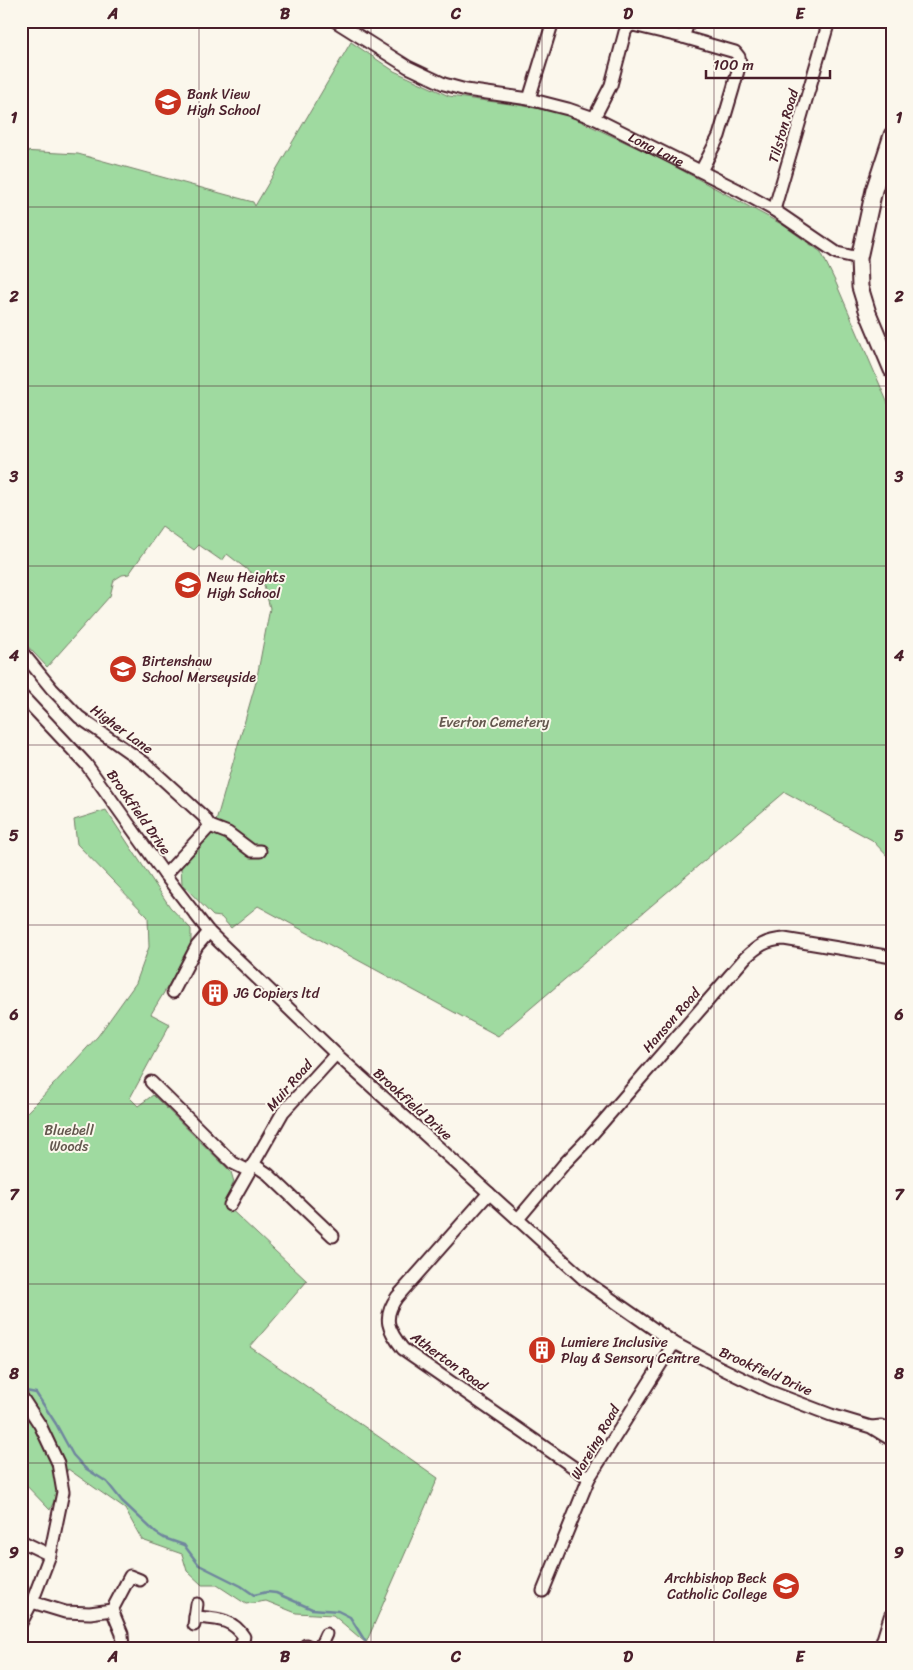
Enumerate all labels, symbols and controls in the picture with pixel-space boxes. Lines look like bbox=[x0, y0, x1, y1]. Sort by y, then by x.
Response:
text: A bbox=[107, 0, 118, 28]
text: B bbox=[280, 0, 291, 28]
text: C bbox=[450, 0, 462, 28]
text: D bbox=[623, 0, 633, 28]
text: E bbox=[796, 0, 806, 28]
scale bar bbox=[706, 48, 829, 80]
text: 100 m bbox=[713, 52, 754, 78]
place label: Bank View High School bbox=[187, 82, 261, 123]
street label: Tilston Road bbox=[761, 85, 806, 166]
school or university icon: Bank View High School bbox=[153, 87, 183, 117]
text: 1 bbox=[11, 103, 18, 132]
text: 1 bbox=[896, 103, 903, 132]
street label: Long Lane bbox=[624, 125, 689, 174]
text: 2 bbox=[8, 282, 19, 311]
text: 2 bbox=[893, 282, 904, 311]
text: 3 bbox=[9, 462, 19, 491]
text: 3 bbox=[894, 462, 904, 491]
place label: New Heights High School bbox=[207, 565, 286, 606]
school or university icon: New Heights High School bbox=[173, 570, 203, 600]
text: 4 bbox=[8, 641, 19, 670]
text: 4 bbox=[893, 641, 904, 670]
place label: Birtenshaw School Merseyside bbox=[142, 649, 256, 690]
school or university icon: Birtenshaw School Merseyside bbox=[108, 654, 138, 684]
street label: Higher Lane bbox=[85, 698, 159, 761]
park label: Everton Cemetery bbox=[439, 710, 550, 735]
street label: Brookfield Drive bbox=[100, 764, 178, 860]
text: 5 bbox=[9, 821, 19, 850]
text: 5 bbox=[894, 821, 904, 850]
building icon: JG Copiers ltd bbox=[200, 978, 230, 1008]
place label: JG Copiers ltd bbox=[233, 981, 321, 1006]
street label: Hanson Road bbox=[636, 981, 708, 1058]
text: 6 bbox=[8, 1000, 19, 1029]
text: 6 bbox=[893, 1000, 904, 1029]
street label: Muir Road bbox=[260, 1053, 320, 1117]
street label: Brookfield Drive bbox=[367, 1062, 458, 1147]
park label: Bluebell Woods bbox=[44, 1118, 95, 1159]
text: 7 bbox=[9, 1180, 20, 1209]
text: 7 bbox=[894, 1180, 905, 1209]
street label: Atherton Road bbox=[404, 1324, 494, 1399]
place label: Lumiere Inclusive Play & Sensory Centre bbox=[561, 1330, 700, 1371]
building icon: Lumiere Inclusive Play & Sensory Centre bbox=[527, 1335, 557, 1365]
street label: Brookfield Drive bbox=[715, 1340, 817, 1403]
text: 8 bbox=[8, 1359, 19, 1388]
text: 8 bbox=[893, 1359, 904, 1388]
street label: Wareing Road bbox=[564, 1399, 628, 1484]
text: 9 bbox=[9, 1538, 19, 1567]
text: 9 bbox=[894, 1538, 904, 1567]
place label: Archbishop Beck Catholic College bbox=[663, 1566, 767, 1607]
school or university icon: Archbishop Beck Catholic College bbox=[771, 1571, 801, 1601]
text: A bbox=[107, 1642, 118, 1670]
text: B bbox=[280, 1642, 291, 1670]
text: C bbox=[450, 1642, 462, 1670]
text: D bbox=[623, 1642, 633, 1670]
text: E bbox=[796, 1642, 806, 1670]

